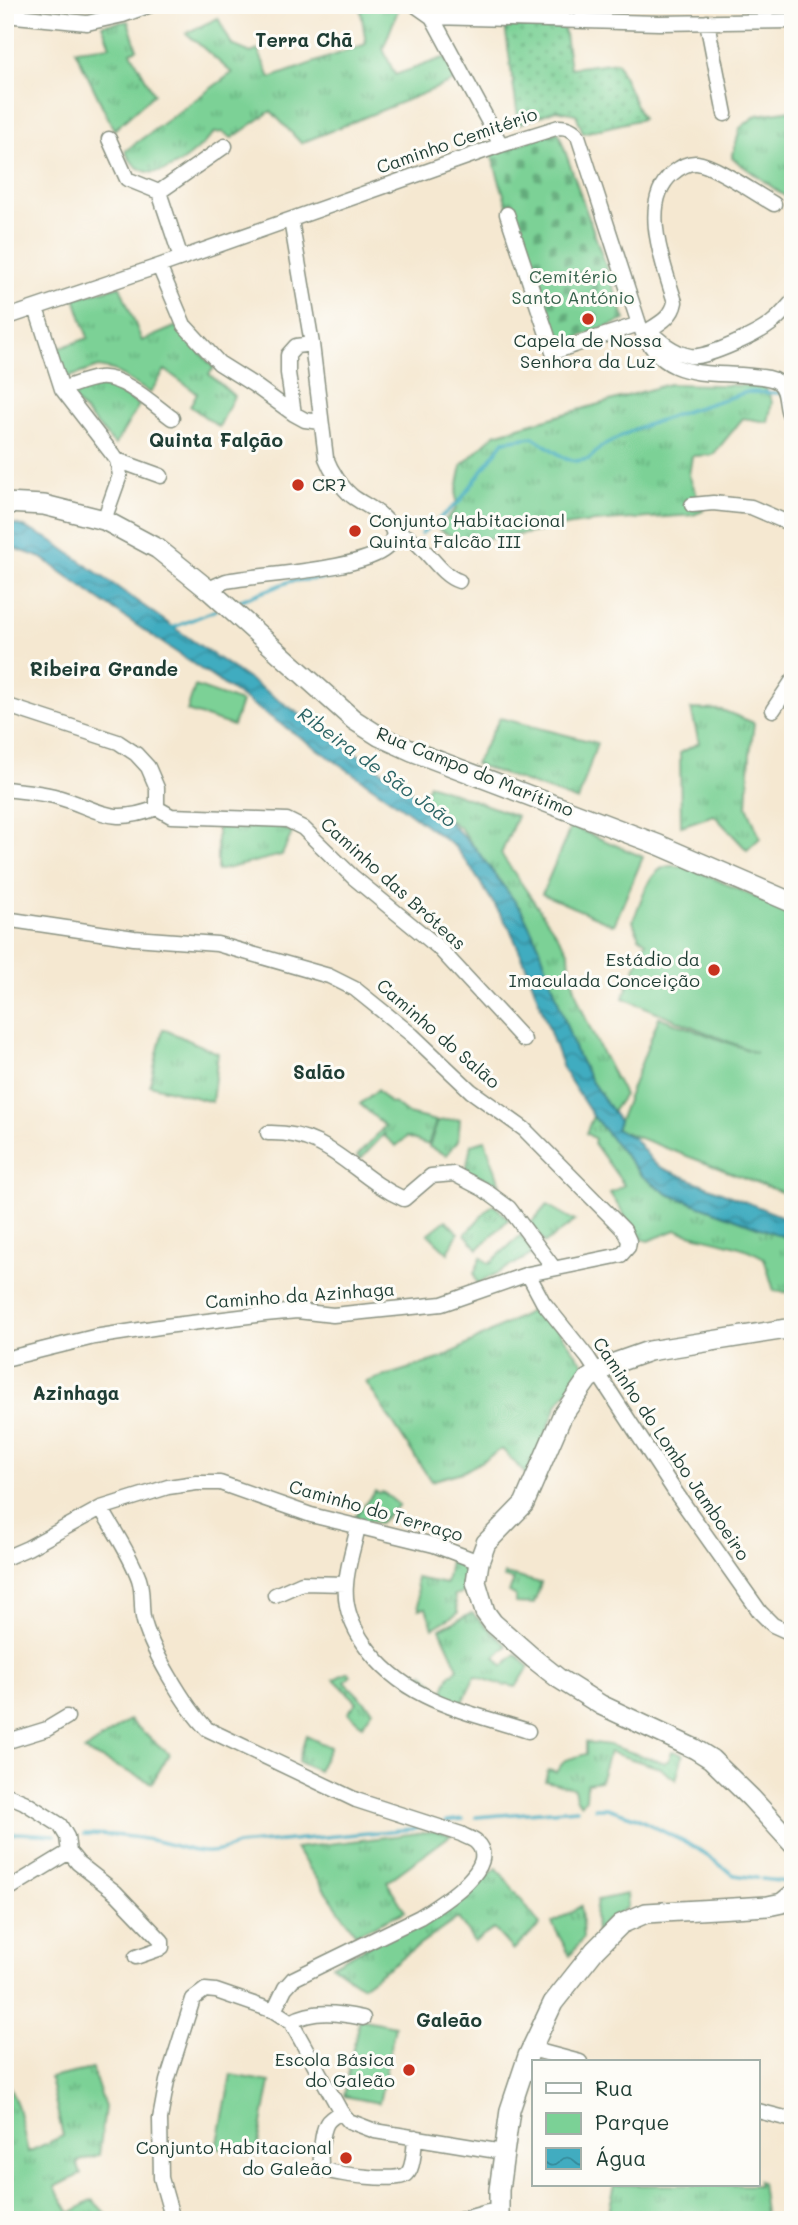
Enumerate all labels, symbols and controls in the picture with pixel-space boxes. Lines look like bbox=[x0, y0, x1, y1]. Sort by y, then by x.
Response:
district label: Terra Chã bbox=[255, 27, 353, 52]
street label: Caminho Cemitério bbox=[373, 101, 541, 179]
park label: Cemitério Santo António bbox=[512, 264, 635, 309]
marker: Capela de Nossa Senhora da Luz bbox=[580, 311, 596, 327]
place label: Capela de Nossa Senhora da Luz bbox=[514, 328, 662, 373]
district label: Quinta Falção bbox=[149, 427, 283, 452]
place label: CR7 bbox=[312, 472, 346, 496]
marker: CR7 bbox=[290, 477, 306, 493]
place label: Conjunto Habitacional Quinta Falcão III bbox=[369, 508, 565, 553]
marker: Conjunto Habitacional Quinta Falcão III bbox=[347, 523, 363, 539]
district label: Ribeira Grande bbox=[30, 656, 178, 681]
water label: Ribeira de São João bbox=[293, 701, 461, 832]
street label: Rua Campo do Marítimo bbox=[373, 720, 578, 822]
street label: Caminho das Bróteas bbox=[316, 812, 471, 955]
place label: Estádio da Imaculada Conceição bbox=[509, 947, 700, 992]
marker: Estádio da Imaculada Conceição bbox=[706, 962, 722, 978]
street label: Caminho do Salão bbox=[372, 973, 506, 1094]
district label: Salão bbox=[293, 1059, 345, 1084]
street label: Caminho da Azinhaga bbox=[204, 1276, 395, 1314]
street label: Caminho do Lombo Jamboeiro bbox=[588, 1332, 756, 1565]
district label: Azinhaga bbox=[32, 1380, 120, 1405]
street label: Caminho do Terraço bbox=[286, 1474, 466, 1546]
district label: Galeão bbox=[416, 2007, 482, 2032]
place label: Escola Básica do Galeão bbox=[275, 2047, 395, 2092]
legend bbox=[532, 2060, 760, 2186]
marker: Escola Básica do Galeão bbox=[401, 2062, 417, 2078]
text: Rua bbox=[595, 2074, 633, 2101]
text: Parque bbox=[595, 2108, 669, 2135]
place label: Conjunto Habitacional do Galeão bbox=[136, 2135, 332, 2180]
text: Água bbox=[595, 2144, 646, 2171]
marker: Conjunto Habitacional do Galeão bbox=[338, 2150, 354, 2166]

